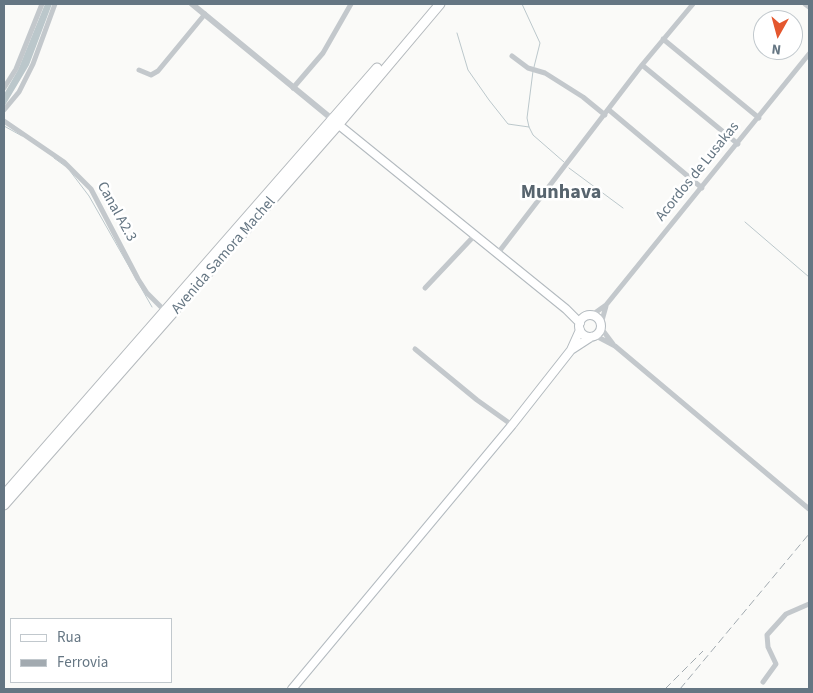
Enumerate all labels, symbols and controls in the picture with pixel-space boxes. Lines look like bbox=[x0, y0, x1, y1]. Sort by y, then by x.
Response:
north arrow bbox=[753, 10, 803, 60]
text: N bbox=[770, 38, 782, 59]
street label: Acordos de Lusakas bbox=[652, 119, 744, 225]
street label: Canal A2.3 bbox=[92, 179, 140, 245]
district label: Munhava bbox=[521, 182, 601, 206]
street label: Avenida Samora Machel bbox=[168, 194, 280, 318]
legend bbox=[10, 618, 172, 683]
text: Rua bbox=[57, 627, 81, 648]
text: Ferrovia bbox=[57, 652, 108, 673]

